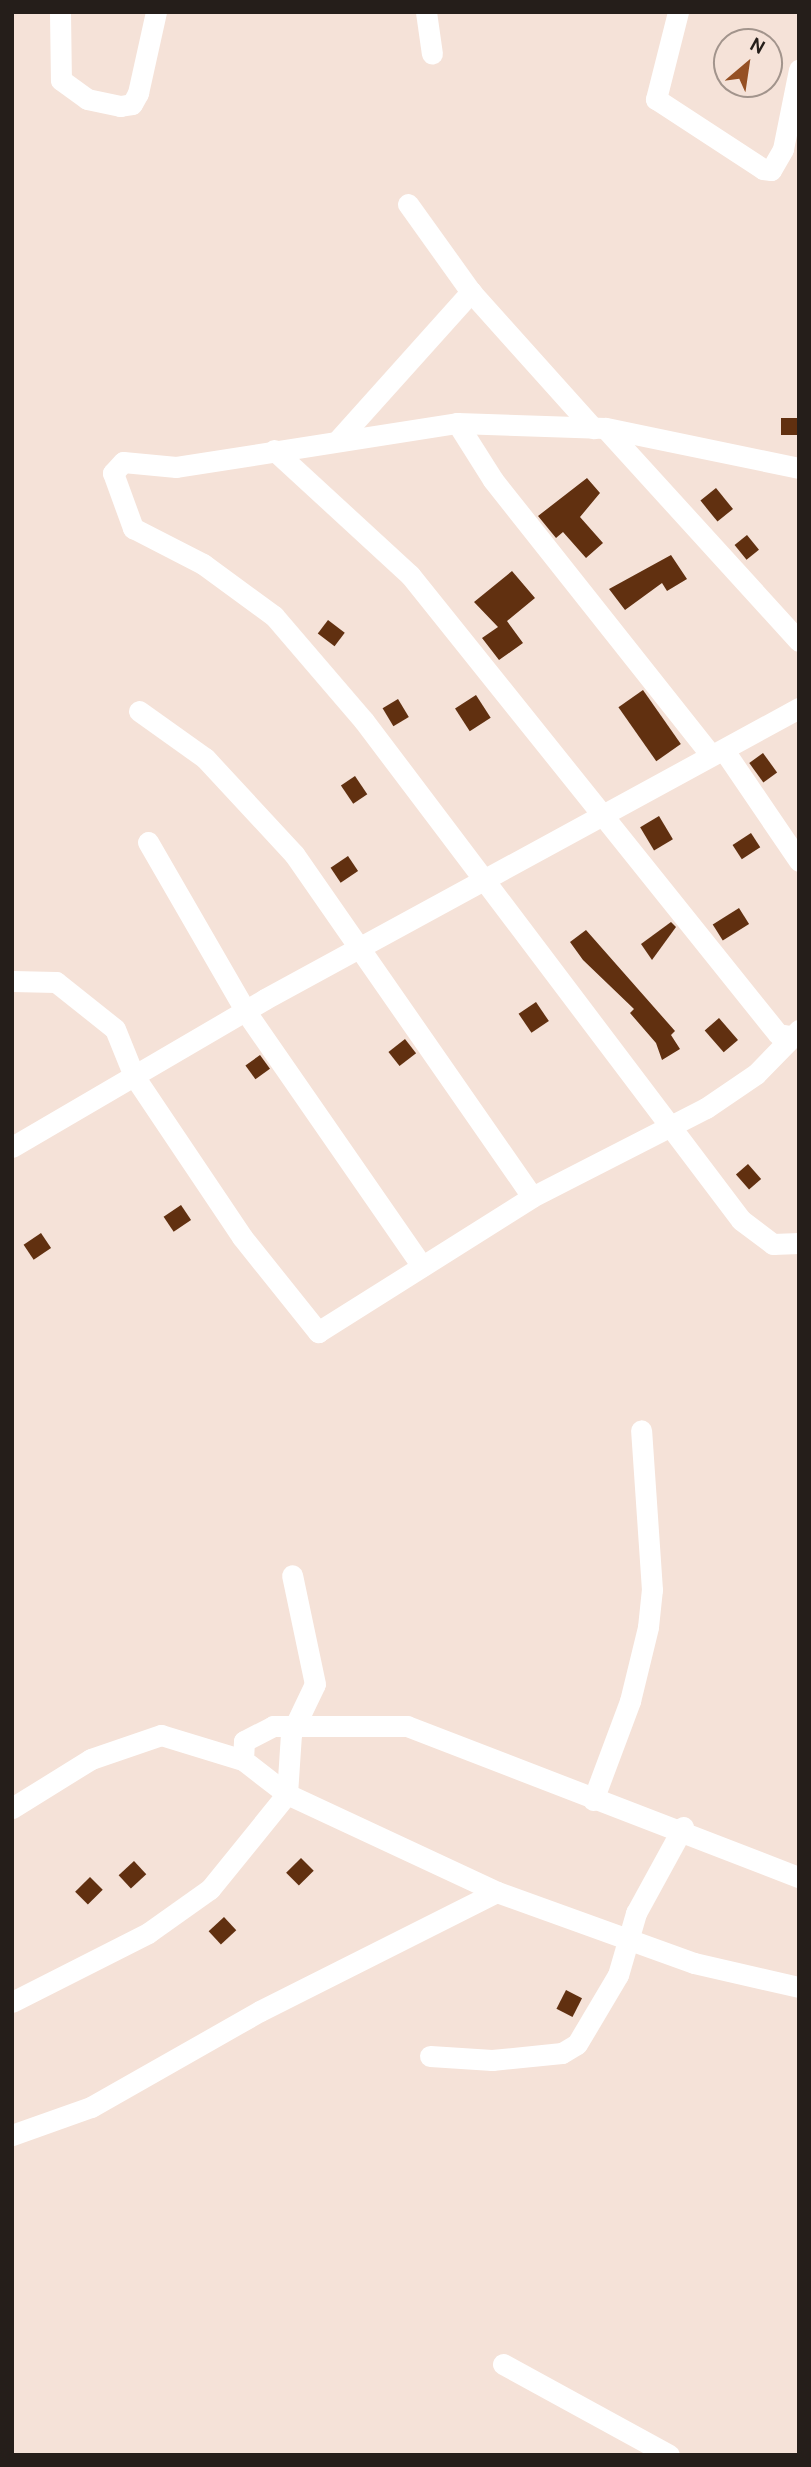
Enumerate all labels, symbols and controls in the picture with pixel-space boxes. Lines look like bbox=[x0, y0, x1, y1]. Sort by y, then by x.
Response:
north arrow bbox=[713, 28, 783, 98]
text: N bbox=[746, 33, 769, 59]

